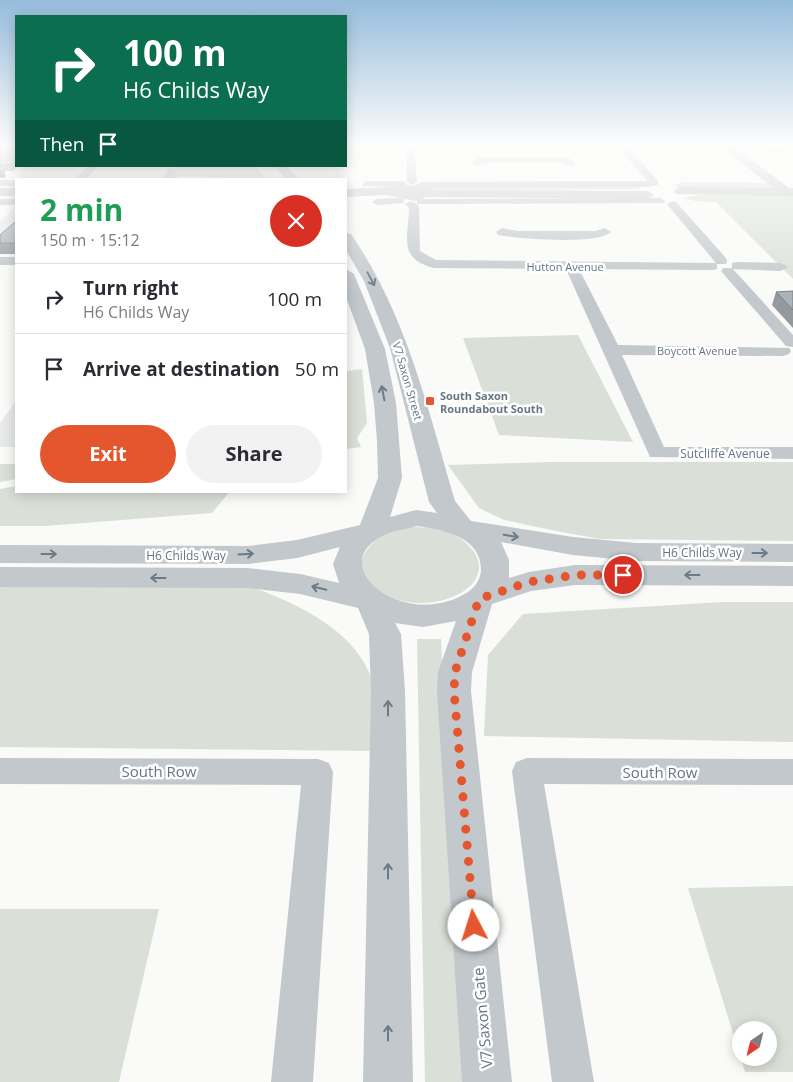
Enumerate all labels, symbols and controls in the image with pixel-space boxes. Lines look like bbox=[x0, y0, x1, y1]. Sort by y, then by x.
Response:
text: 100 m bbox=[123, 29, 227, 76]
icon: right bbox=[40, 35, 105, 100]
text: H6 Childs Way bbox=[123, 74, 269, 104]
icon: arrive bbox=[94, 130, 122, 158]
text: Then bbox=[40, 131, 84, 157]
text: 2 min bbox=[40, 189, 123, 230]
button: close bbox=[270, 195, 322, 247]
text: 150 m · 15:12 bbox=[40, 229, 140, 251]
street label: Hutton Avenue bbox=[526, 259, 604, 274]
one-way arrow bbox=[367, 271, 376, 286]
text: Turn right bbox=[83, 275, 178, 301]
icon: right bbox=[40, 285, 68, 313]
text: 100 m bbox=[267, 286, 322, 312]
text: H6 Childs Way bbox=[83, 301, 189, 323]
street label: V7 Saxon Street bbox=[390, 340, 426, 422]
street label: Boycott Avenue bbox=[657, 343, 737, 358]
icon: arrive bbox=[40, 355, 68, 383]
text: Arrive at destination bbox=[83, 356, 280, 382]
text: 50 m bbox=[295, 356, 339, 382]
one-way arrow bbox=[378, 385, 387, 401]
place label: South Saxon Roundabout South bbox=[440, 388, 543, 416]
marker: South Saxon Roundabout South bbox=[424, 395, 436, 407]
button: Exit bbox=[40, 425, 176, 483]
button: Share bbox=[186, 425, 322, 483]
street label: Sutcliffe Avenue bbox=[680, 445, 770, 462]
one-way arrow bbox=[503, 531, 519, 541]
street label: H6 Childs Way bbox=[662, 544, 743, 561]
street label: H6 Childs Way bbox=[146, 547, 227, 564]
one-way arrow bbox=[752, 548, 768, 558]
one-way arrow bbox=[40, 549, 56, 559]
one-way arrow bbox=[238, 550, 254, 559]
pin bbox=[602, 554, 644, 596]
icon: arrive bbox=[609, 561, 637, 589]
one-way arrow bbox=[684, 570, 700, 580]
one-way arrow bbox=[150, 573, 166, 583]
one-way arrow bbox=[312, 583, 328, 592]
one-way arrow bbox=[383, 701, 393, 717]
street label: South Row bbox=[122, 761, 197, 781]
street label: South Row bbox=[623, 762, 698, 782]
one-way arrow bbox=[383, 863, 393, 880]
position arrow bbox=[447, 899, 499, 951]
street label: V7 Saxon Gate bbox=[468, 967, 496, 1069]
north arrow bbox=[732, 1021, 778, 1066]
map controls bbox=[732, 1021, 777, 1066]
one-way arrow bbox=[383, 1026, 393, 1042]

